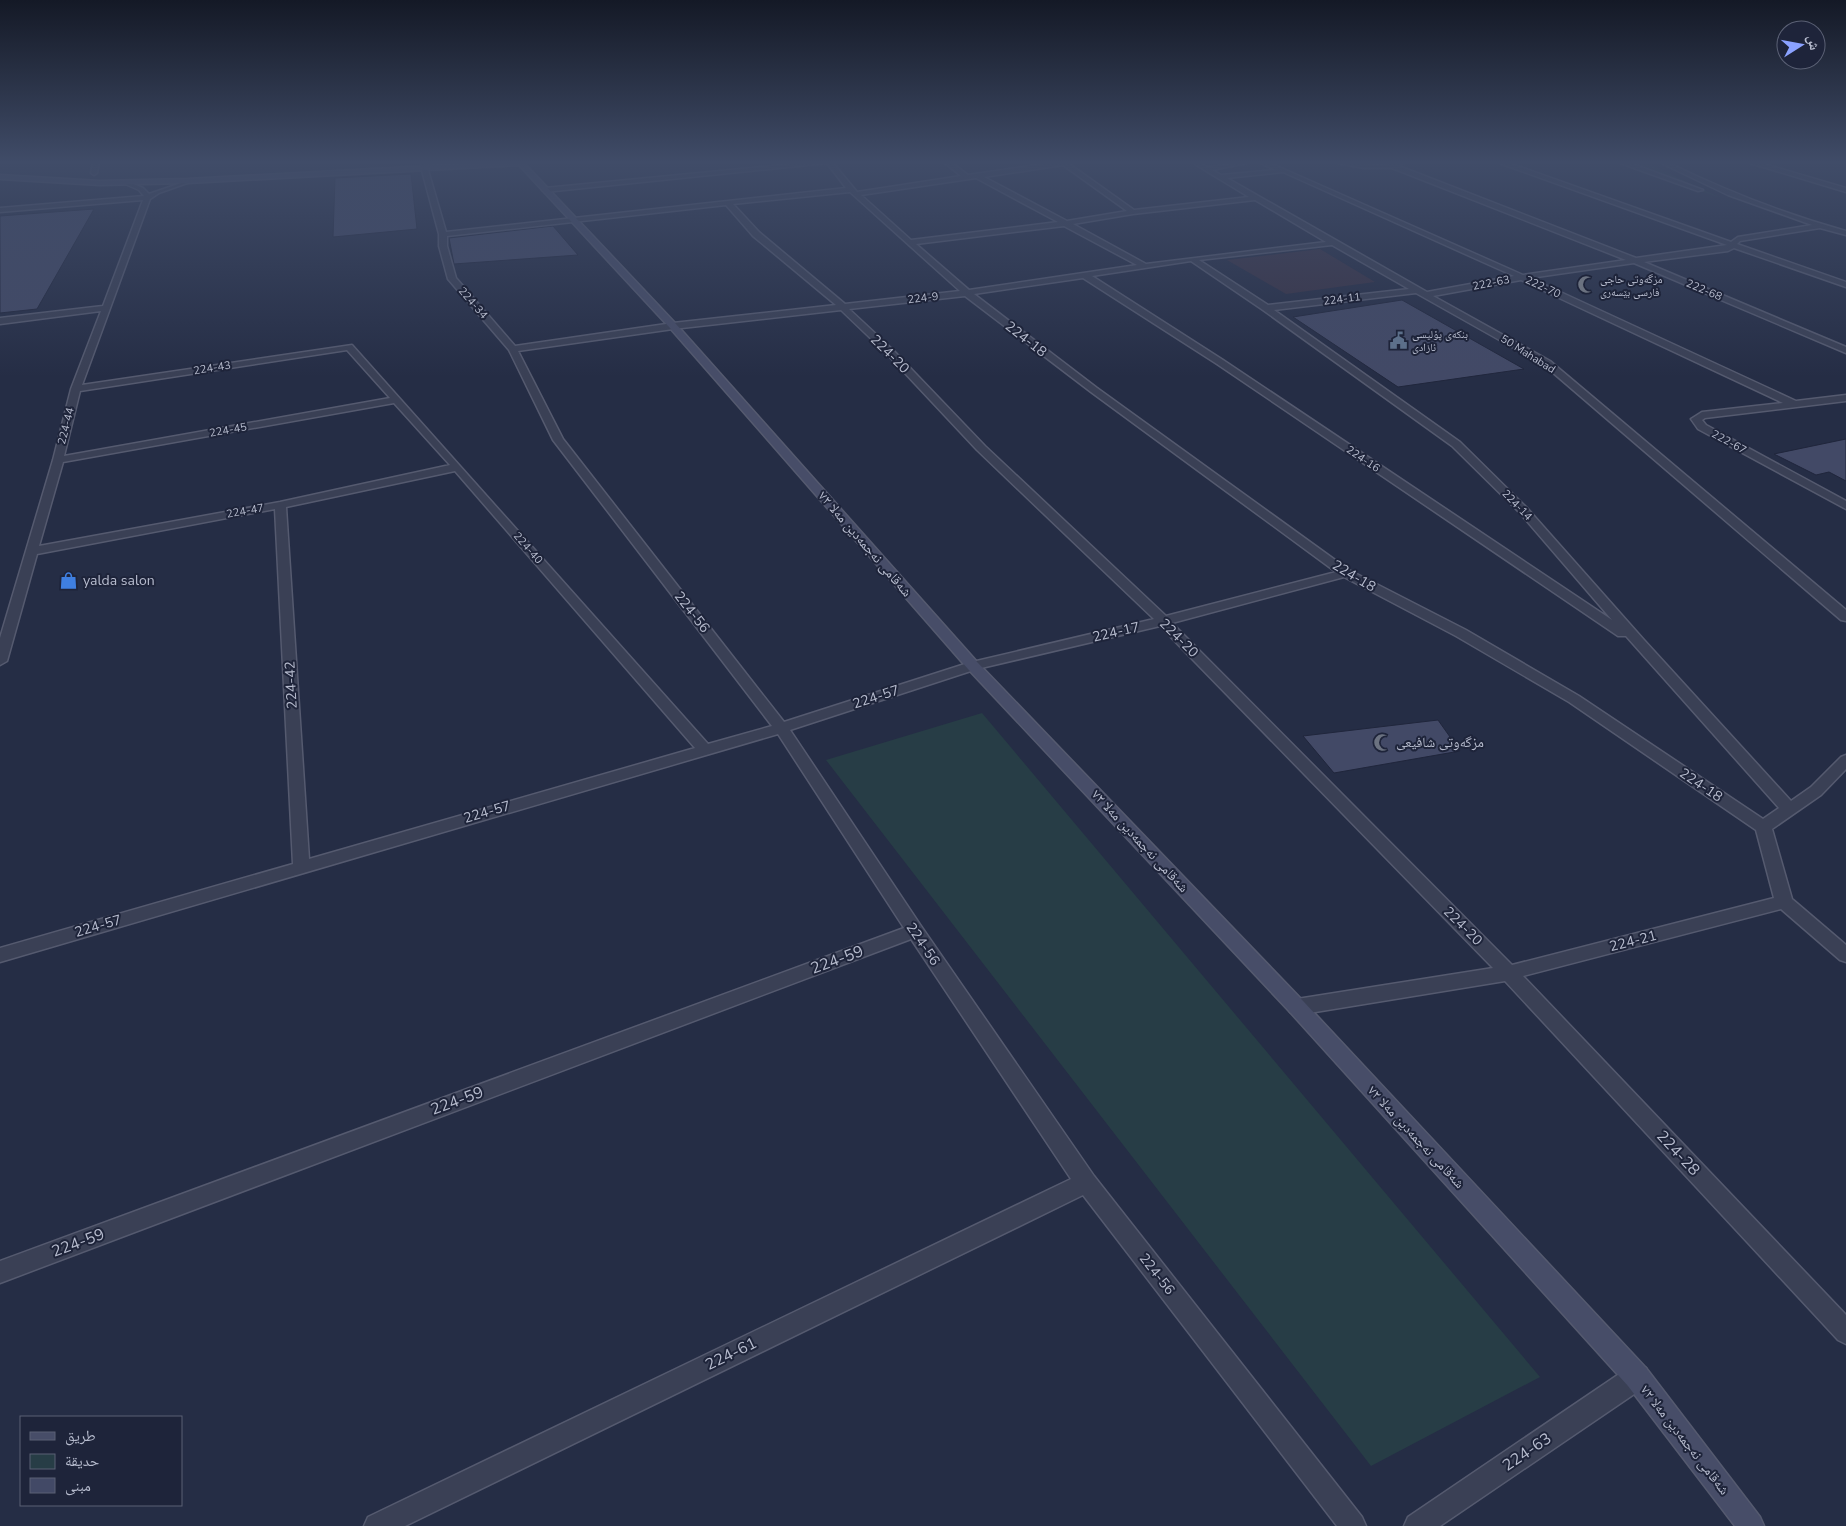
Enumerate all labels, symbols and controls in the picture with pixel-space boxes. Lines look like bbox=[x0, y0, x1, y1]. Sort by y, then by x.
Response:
north arrow bbox=[1776, 20, 1826, 70]
text: ش bbox=[1803, 34, 1824, 52]
street label: 222-63 bbox=[1471, 272, 1511, 294]
street label: 222-70 bbox=[1523, 272, 1564, 302]
place label: مزگەوتی حاجی فارسی بێسەری bbox=[1600, 272, 1663, 300]
mosque icon: مزگەوتی حاجی فارسی بێسەری bbox=[1576, 275, 1596, 295]
street label: 222-68 bbox=[1684, 276, 1725, 304]
street label: 224-34 bbox=[455, 284, 491, 322]
street label: 224-9 bbox=[907, 289, 939, 307]
street label: 224-11 bbox=[1322, 289, 1362, 309]
street label: 224-18 bbox=[1001, 317, 1051, 361]
place label: بنکەی پۆلیسی ئازادی bbox=[1412, 327, 1468, 355]
street label: 224-20 bbox=[866, 330, 914, 378]
public building icon: بنکەی پۆلیسی ئازادی bbox=[1388, 330, 1408, 350]
street label: 50 Mahabad bbox=[1498, 331, 1558, 377]
street label: 224-43 bbox=[192, 358, 232, 378]
street label: 224-44 bbox=[54, 406, 78, 446]
street label: 224-45 bbox=[208, 419, 248, 441]
street label: 222-67 bbox=[1709, 426, 1749, 458]
street label: 224-16 bbox=[1343, 442, 1383, 476]
street label: 224-14 bbox=[1499, 486, 1536, 524]
street label: شەقامی نەجمەدین مەلا ٧٢ bbox=[814, 487, 916, 601]
street label: 224-47 bbox=[225, 500, 265, 522]
street label: 224-40 bbox=[510, 529, 546, 567]
street label: 224-18 bbox=[1329, 556, 1379, 596]
shop icon: yalda salon bbox=[59, 570, 79, 590]
place label: yalda salon bbox=[83, 571, 155, 590]
street label: 224-56 bbox=[670, 587, 714, 637]
street label: 224-20 bbox=[1155, 614, 1203, 662]
street label: 224-17 bbox=[1091, 617, 1141, 647]
street label: 224-42 bbox=[280, 661, 302, 709]
street label: 224-57 bbox=[850, 681, 902, 713]
mosque icon: مزگەوتی شافیعی bbox=[1372, 732, 1392, 752]
place label: مزگەوتی شافیعی bbox=[1396, 733, 1484, 752]
street label: 224-18 bbox=[1676, 764, 1726, 806]
street label: شەقامی نەجمەدین مەلا ٧٢ bbox=[1087, 785, 1193, 897]
street label: 224-57 bbox=[461, 796, 513, 828]
street label: 224-20 bbox=[1439, 902, 1487, 950]
street label: 224-57 bbox=[72, 910, 124, 942]
street label: 224-56 bbox=[902, 919, 944, 969]
street label: 224-21 bbox=[1607, 926, 1659, 956]
street label: 224-59 bbox=[807, 940, 867, 980]
street label: 224-59 bbox=[427, 1081, 487, 1121]
street label: شەقامی نەجمەدین مەلا ٧٢ bbox=[1363, 1081, 1469, 1193]
street label: 224-28 bbox=[1651, 1125, 1705, 1181]
street label: 224-59 bbox=[48, 1223, 108, 1263]
street label: 224-56 bbox=[1135, 1249, 1179, 1299]
street label: 224-61 bbox=[702, 1332, 760, 1376]
street label: شەقامی نەجمەدین مەلا ٧٢ bbox=[1636, 1381, 1734, 1499]
legend bbox=[20, 1416, 182, 1506]
text: طريق bbox=[65, 1426, 96, 1446]
street label: 224-63 bbox=[1498, 1428, 1556, 1476]
text: حديقة bbox=[65, 1451, 100, 1471]
text: مبنى bbox=[65, 1476, 91, 1496]

